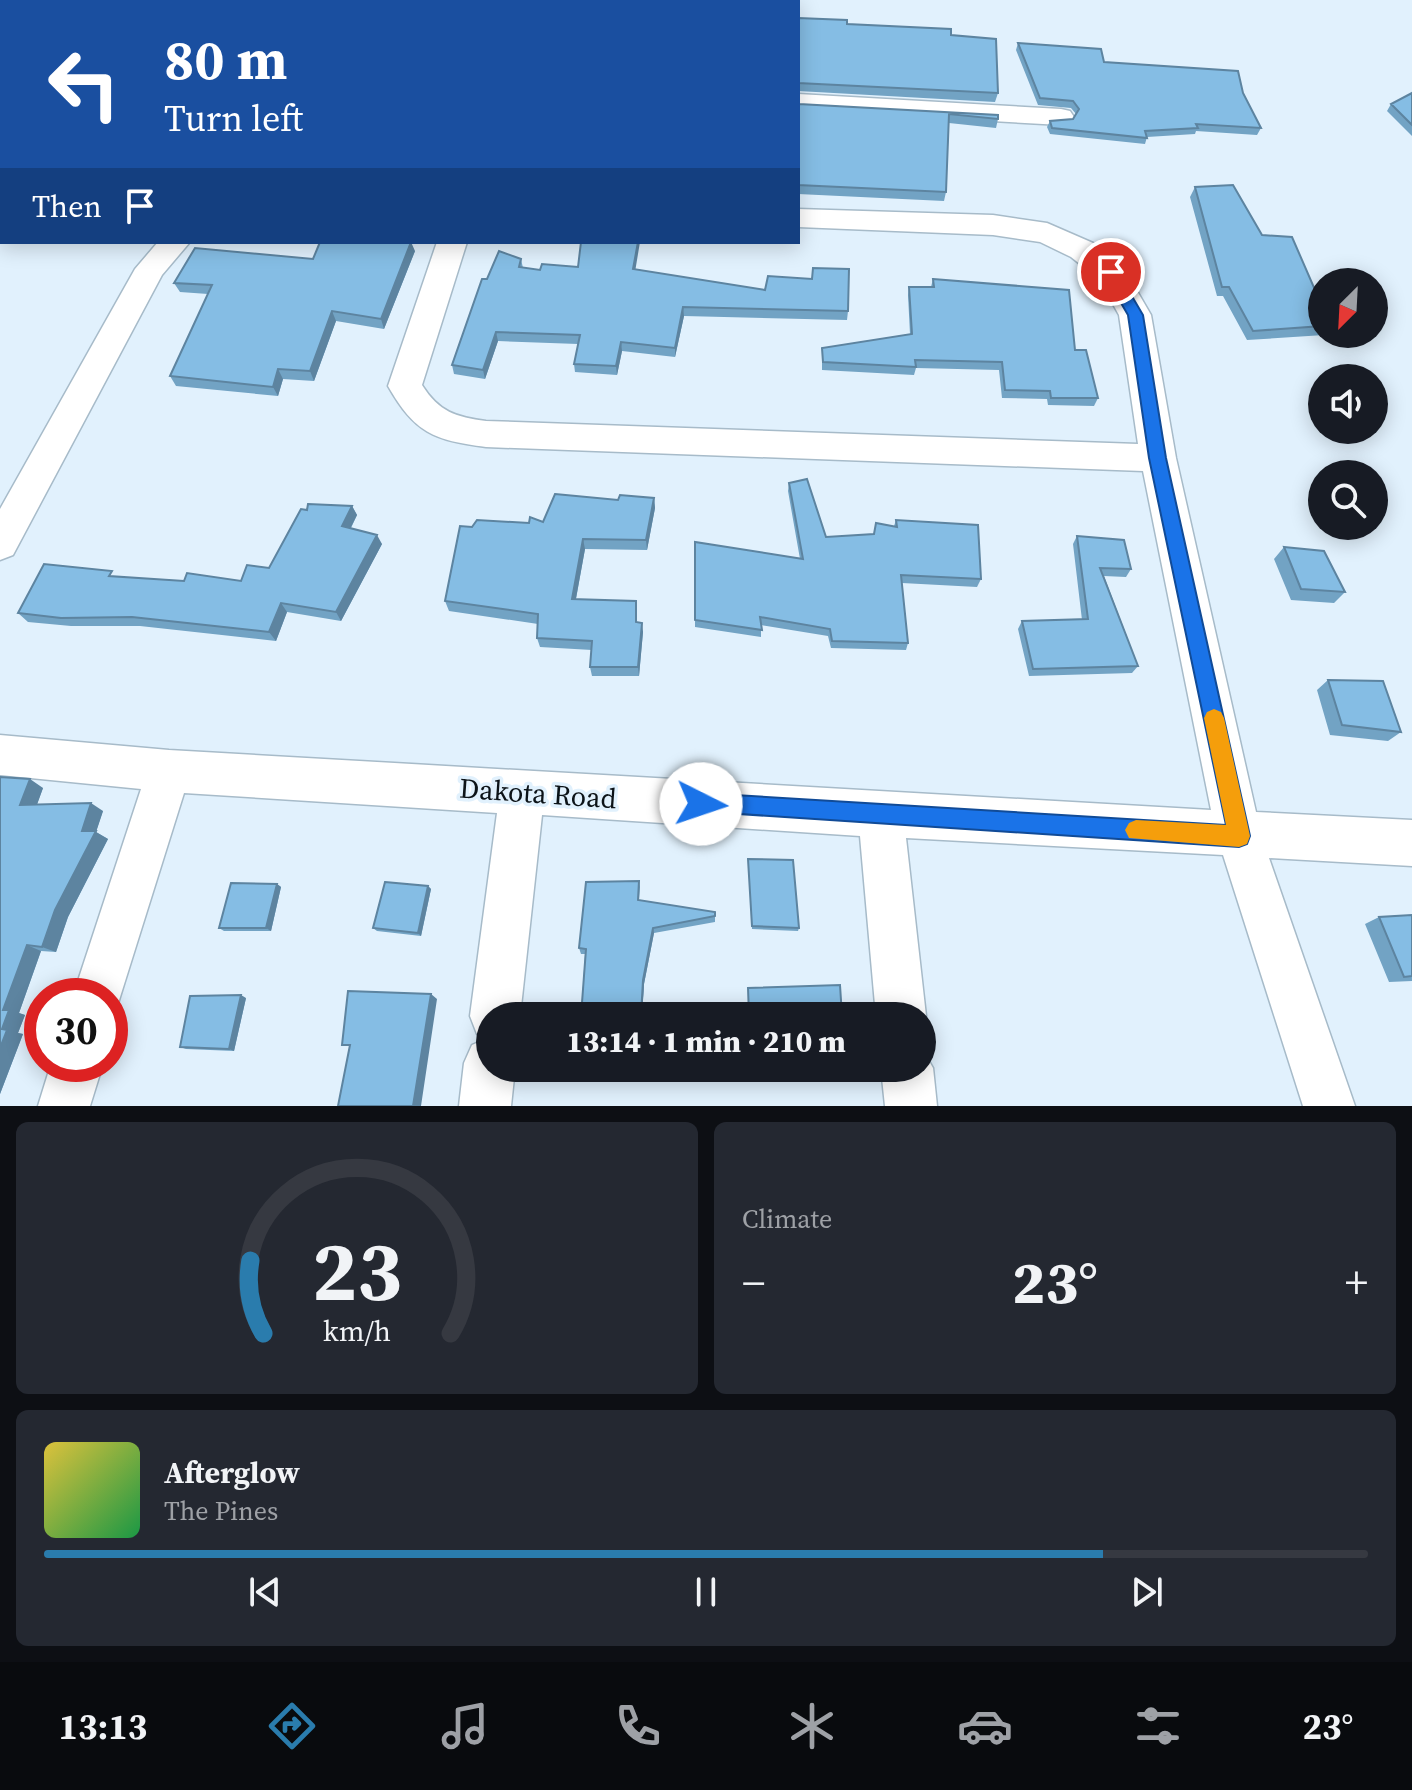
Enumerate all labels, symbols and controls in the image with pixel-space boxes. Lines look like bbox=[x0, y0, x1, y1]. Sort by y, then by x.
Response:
text: 80 m bbox=[164, 21, 287, 98]
icon: left bbox=[32, 32, 136, 136]
text: Turn left bbox=[164, 94, 303, 143]
icon: arrive bbox=[118, 184, 162, 228]
text: Then bbox=[32, 186, 102, 227]
pin bbox=[1077, 238, 1145, 306]
icon: arrive bbox=[1089, 250, 1133, 294]
north arrow bbox=[1308, 268, 1388, 348]
map controls bbox=[1308, 268, 1388, 540]
button: sound bbox=[1308, 364, 1388, 444]
button: search bbox=[1308, 460, 1388, 540]
position arrow bbox=[659, 762, 743, 846]
street label: Dakota Road bbox=[458, 769, 618, 817]
speed limit sign: 30 bbox=[24, 978, 128, 1082]
text: 13:14 · 1 min · 210 m bbox=[566, 1021, 846, 1062]
text: Climate bbox=[742, 1201, 832, 1237]
text: 23 bbox=[312, 1214, 402, 1328]
text: 23° bbox=[1012, 1241, 1098, 1323]
text: − bbox=[742, 1252, 765, 1313]
text: + bbox=[1345, 1252, 1368, 1313]
text: km/h bbox=[323, 1311, 391, 1351]
text: Afterglow bbox=[164, 1452, 300, 1493]
text: The Pines bbox=[164, 1493, 278, 1529]
icon: previous bbox=[243, 1570, 287, 1614]
icon: pause bbox=[684, 1570, 728, 1614]
icon: next bbox=[1125, 1570, 1169, 1614]
icon: directions bbox=[264, 1698, 320, 1754]
icon: music bbox=[437, 1698, 493, 1754]
icon: phone bbox=[610, 1698, 666, 1754]
icon: climate bbox=[784, 1698, 840, 1754]
icon: car bbox=[957, 1698, 1013, 1754]
icon: filters bbox=[1130, 1698, 1186, 1754]
text: 13:13 bbox=[59, 1702, 147, 1751]
text: 23° bbox=[1303, 1702, 1353, 1751]

